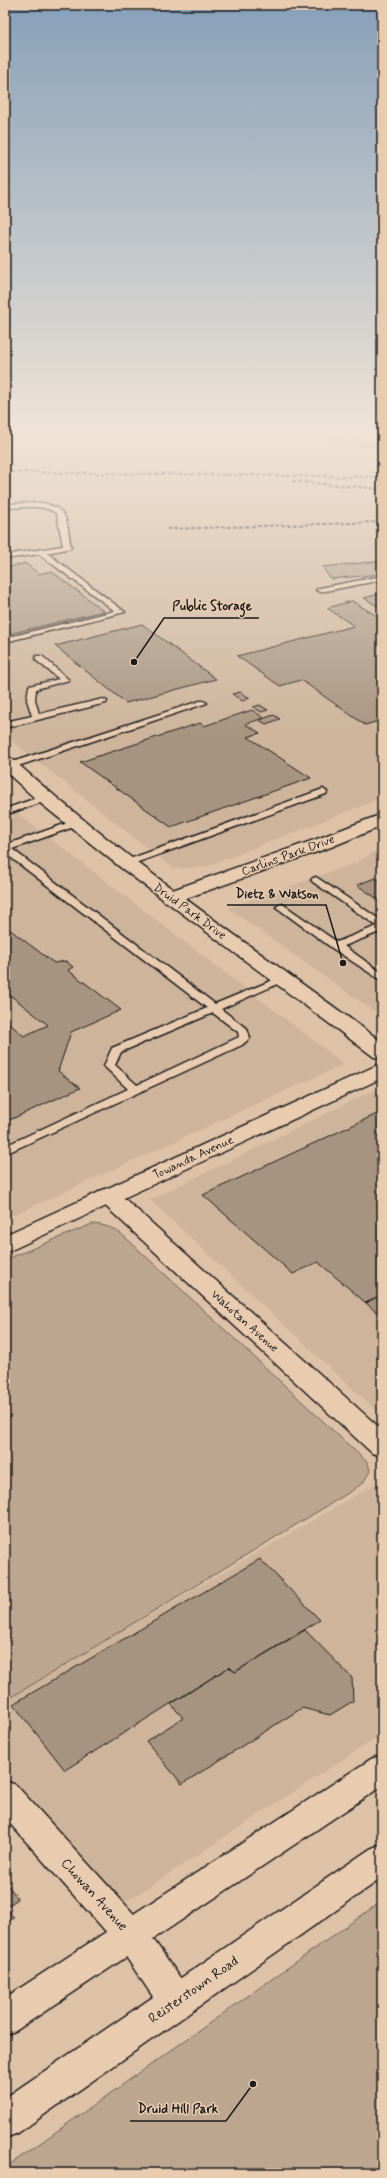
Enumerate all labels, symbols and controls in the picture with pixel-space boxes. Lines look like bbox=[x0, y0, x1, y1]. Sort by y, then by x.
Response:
callout: Public Storage bbox=[164, 593, 259, 618]
text: Public Storage bbox=[172, 598, 252, 618]
street label: Carlins Park Drive bbox=[240, 832, 337, 880]
street label: Druid Park Drive bbox=[150, 880, 229, 944]
callout: Dietz & Watson bbox=[227, 880, 326, 905]
text: Dietz & Watson bbox=[235, 886, 319, 903]
street label: Towanda Avenue bbox=[150, 1132, 237, 1184]
street label: Wahotan Avenue bbox=[207, 1287, 282, 1356]
street label: Chowan Avenue bbox=[57, 1855, 132, 1935]
street label: Reisterstown Road bbox=[145, 1952, 242, 2028]
callout: Druid Hill Park bbox=[130, 2096, 226, 2121]
text: Druid Hill Park bbox=[138, 2101, 219, 2118]

